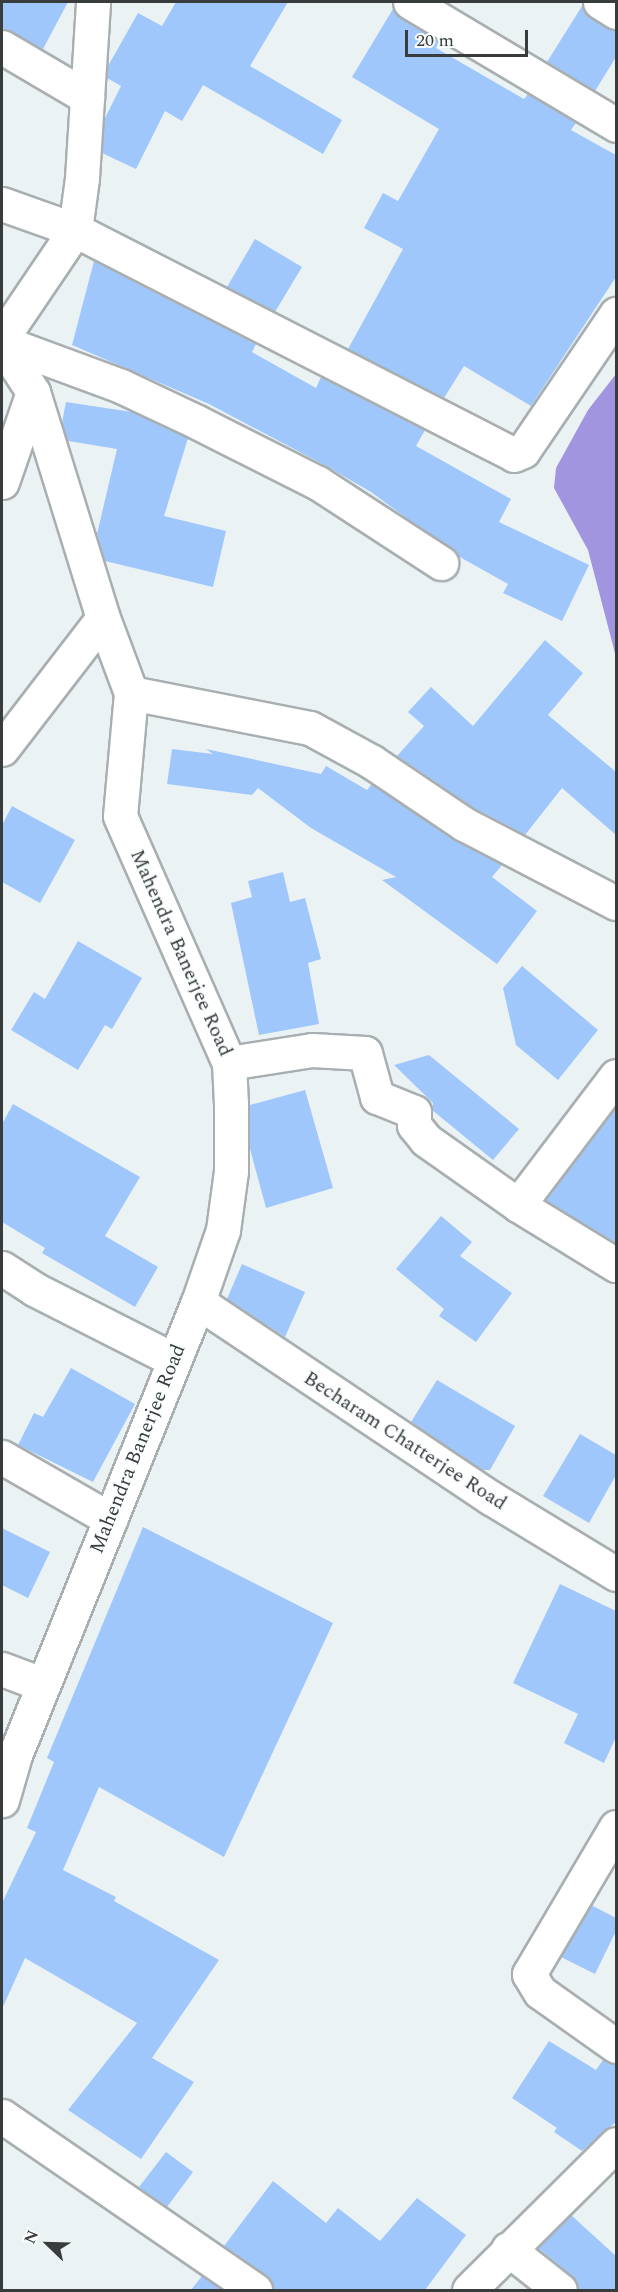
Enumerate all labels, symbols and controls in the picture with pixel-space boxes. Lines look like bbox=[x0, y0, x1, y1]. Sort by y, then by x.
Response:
scale bar bbox=[408, 18, 531, 56]
text: 20 m bbox=[416, 27, 454, 54]
street label: Mahendra Banerjee Road bbox=[125, 846, 237, 1060]
street label: Mahendra Banerjee Road bbox=[85, 1341, 191, 1557]
street label: Becharam Chatterjee Road bbox=[299, 1366, 511, 1516]
north arrow bbox=[18, 2214, 78, 2274]
text: N bbox=[18, 2226, 45, 2248]

